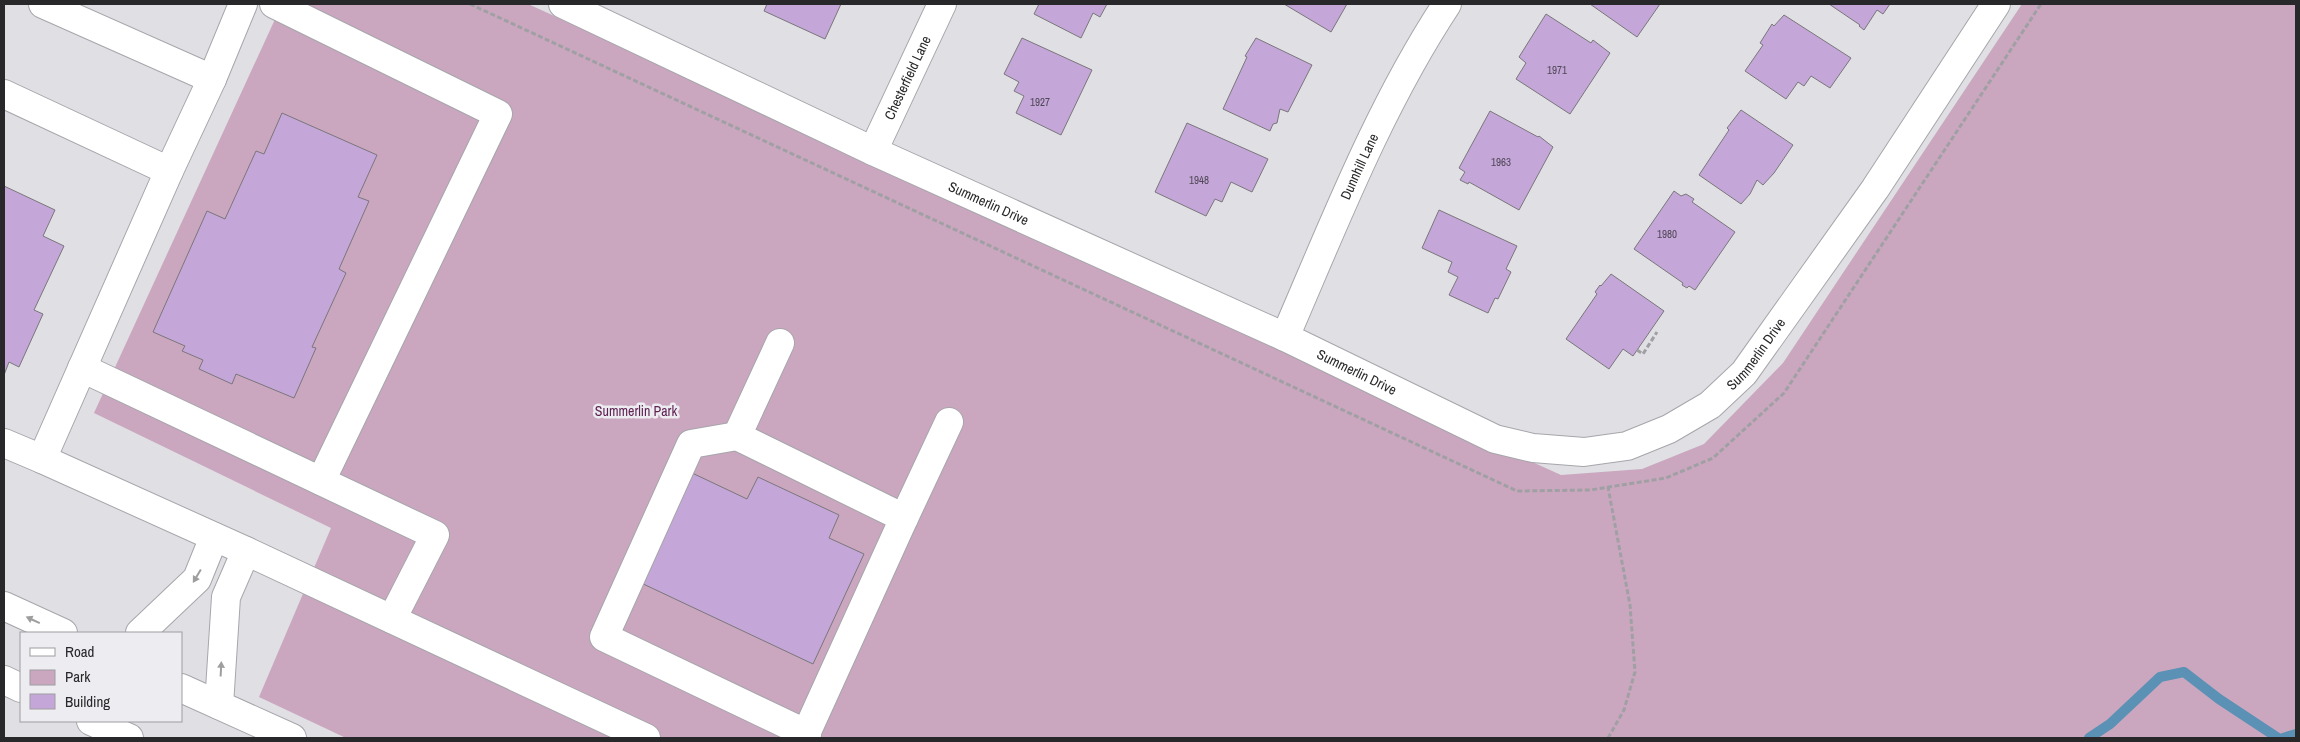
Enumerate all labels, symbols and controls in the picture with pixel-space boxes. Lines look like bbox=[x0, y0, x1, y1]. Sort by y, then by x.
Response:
street label: Chesterfield Lane bbox=[880, 33, 935, 123]
house number: 1971 bbox=[1547, 63, 1567, 77]
house number: 1927 bbox=[1030, 95, 1050, 109]
street label: Dunnhill Lane bbox=[1336, 130, 1382, 202]
house number: 1963 bbox=[1491, 155, 1511, 169]
house number: 1948 bbox=[1189, 173, 1209, 187]
street label: Summerlin Drive bbox=[946, 177, 1032, 229]
house number: 1980 bbox=[1657, 227, 1677, 241]
street label: Summerlin Drive bbox=[1723, 315, 1789, 394]
street label: Summerlin Drive bbox=[1314, 345, 1400, 399]
park label: Summerlin Park bbox=[595, 402, 677, 420]
one-way arrow bbox=[192, 570, 201, 583]
one-way arrow bbox=[26, 615, 40, 623]
legend bbox=[20, 632, 182, 722]
text: Road bbox=[65, 641, 94, 662]
one-way arrow bbox=[217, 661, 225, 677]
text: Park bbox=[65, 666, 91, 687]
text: Building bbox=[65, 691, 110, 712]

